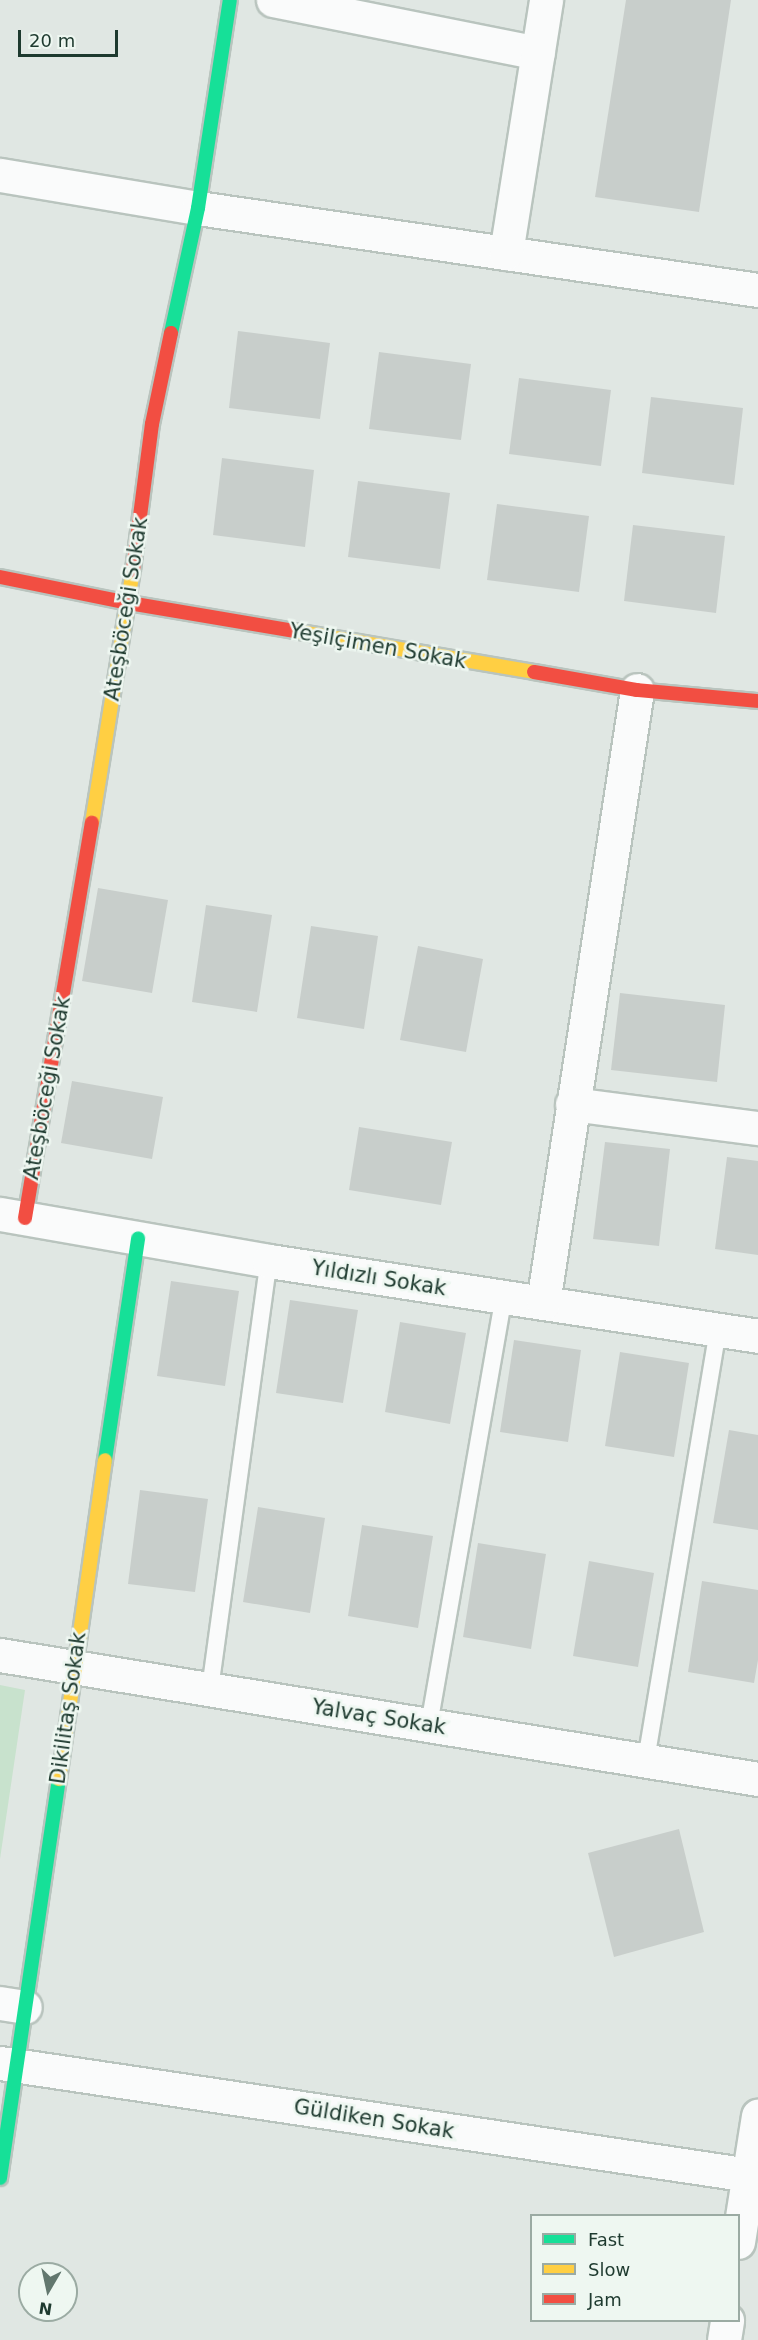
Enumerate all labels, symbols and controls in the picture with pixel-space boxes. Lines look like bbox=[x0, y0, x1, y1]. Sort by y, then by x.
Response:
scale bar bbox=[21, 18, 122, 56]
text: 20 m bbox=[29, 30, 75, 51]
street label: Ateşböceği Sokak bbox=[99, 515, 153, 703]
street label: Yeşilçimen Sokak bbox=[288, 618, 468, 674]
street label: Ateşböceği Sokak bbox=[18, 994, 76, 1182]
street label: Yıldızlı Sokak bbox=[310, 1255, 448, 1301]
street label: Dikilitaş Sokak bbox=[45, 1630, 91, 1786]
street label: Yalvaç Sokak bbox=[310, 1694, 448, 1740]
street label: Güldiken Sokak bbox=[292, 2094, 456, 2144]
legend bbox=[530, 2214, 740, 2322]
text: Fast bbox=[588, 2229, 624, 2250]
text: Slow bbox=[588, 2259, 630, 2280]
north arrow bbox=[18, 2262, 78, 2322]
text: Jam bbox=[588, 2289, 622, 2310]
text: N bbox=[37, 2298, 54, 2319]

